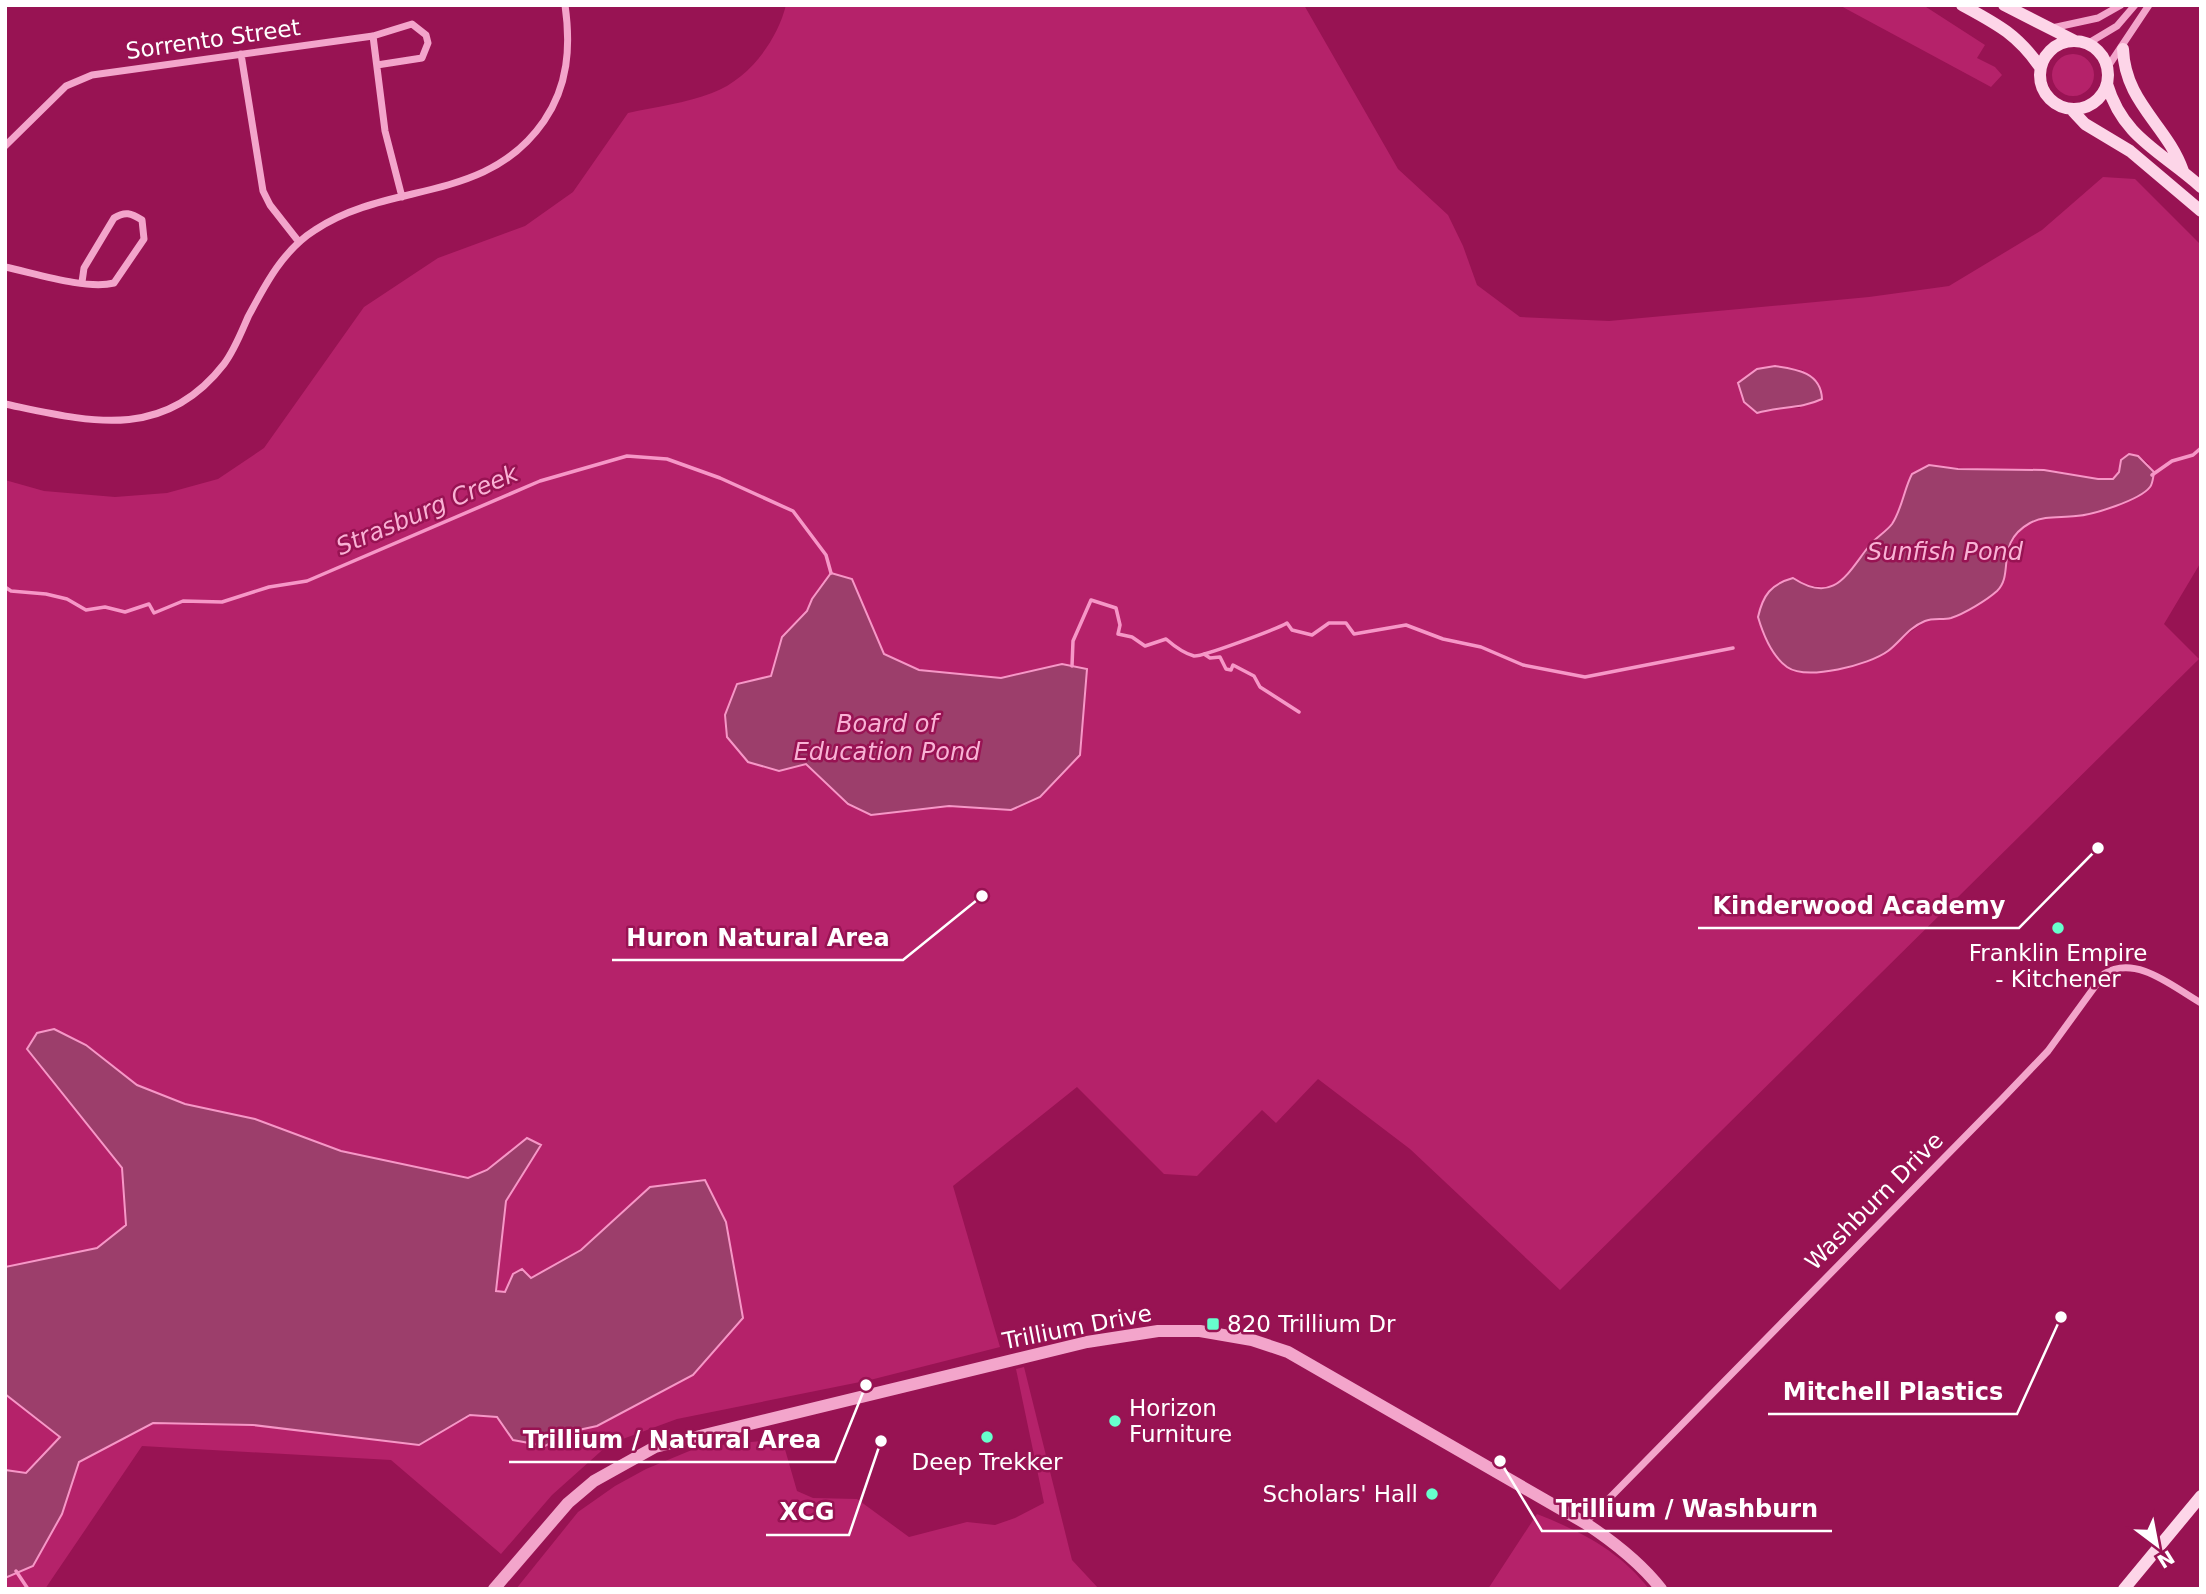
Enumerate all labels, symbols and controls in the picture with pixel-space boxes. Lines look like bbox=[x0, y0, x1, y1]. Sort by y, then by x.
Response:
street label: Sorrento Street bbox=[124, 14, 302, 64]
water label: Strasburg Creek bbox=[332, 459, 523, 561]
water label: Sunfish Pond bbox=[1867, 538, 2024, 566]
water label: Board of Education Pond bbox=[794, 710, 981, 766]
callout: Kinderwood Academy bbox=[1698, 883, 2019, 928]
text: Kinderwood Academy bbox=[1713, 892, 2006, 920]
callout: Huron Natural Area bbox=[612, 915, 903, 960]
marker: Franklin Empire - Kitchener bbox=[2050, 920, 2066, 936]
text: Huron Natural Area bbox=[626, 924, 890, 952]
place label: Franklin Empire - Kitchener bbox=[1969, 940, 2147, 992]
street label: Washburn Drive bbox=[1800, 1127, 1948, 1275]
street label: Trillium Drive bbox=[999, 1300, 1154, 1354]
place label: 820 Trillium Dr bbox=[1227, 1311, 1396, 1337]
marker: 820 Trillium Dr bbox=[1205, 1316, 1221, 1332]
callout: Mitchell Plastics bbox=[1768, 1369, 2017, 1414]
text: Mitchell Plastics bbox=[1783, 1378, 2003, 1406]
place label: Horizon Furniture bbox=[1129, 1395, 1232, 1447]
marker: Horizon Furniture bbox=[1107, 1413, 1123, 1429]
callout: Trillium / Natural Area bbox=[509, 1417, 835, 1462]
text: Trillium / Natural Area bbox=[523, 1426, 821, 1454]
marker: Deep Trekker bbox=[979, 1429, 995, 1445]
place label: Deep Trekker bbox=[911, 1449, 1063, 1475]
place label: Scholars' Hall bbox=[1262, 1481, 1418, 1507]
marker: Scholars' Hall bbox=[1424, 1486, 1440, 1502]
callout: Trillium / Washburn bbox=[1542, 1486, 1832, 1531]
callout: XCG bbox=[766, 1490, 849, 1535]
text: Trillium / Washburn bbox=[1556, 1495, 1818, 1523]
text: XCG bbox=[780, 1498, 834, 1526]
north arrow bbox=[2122, 1510, 2192, 1580]
text: N bbox=[2153, 1546, 2179, 1573]

